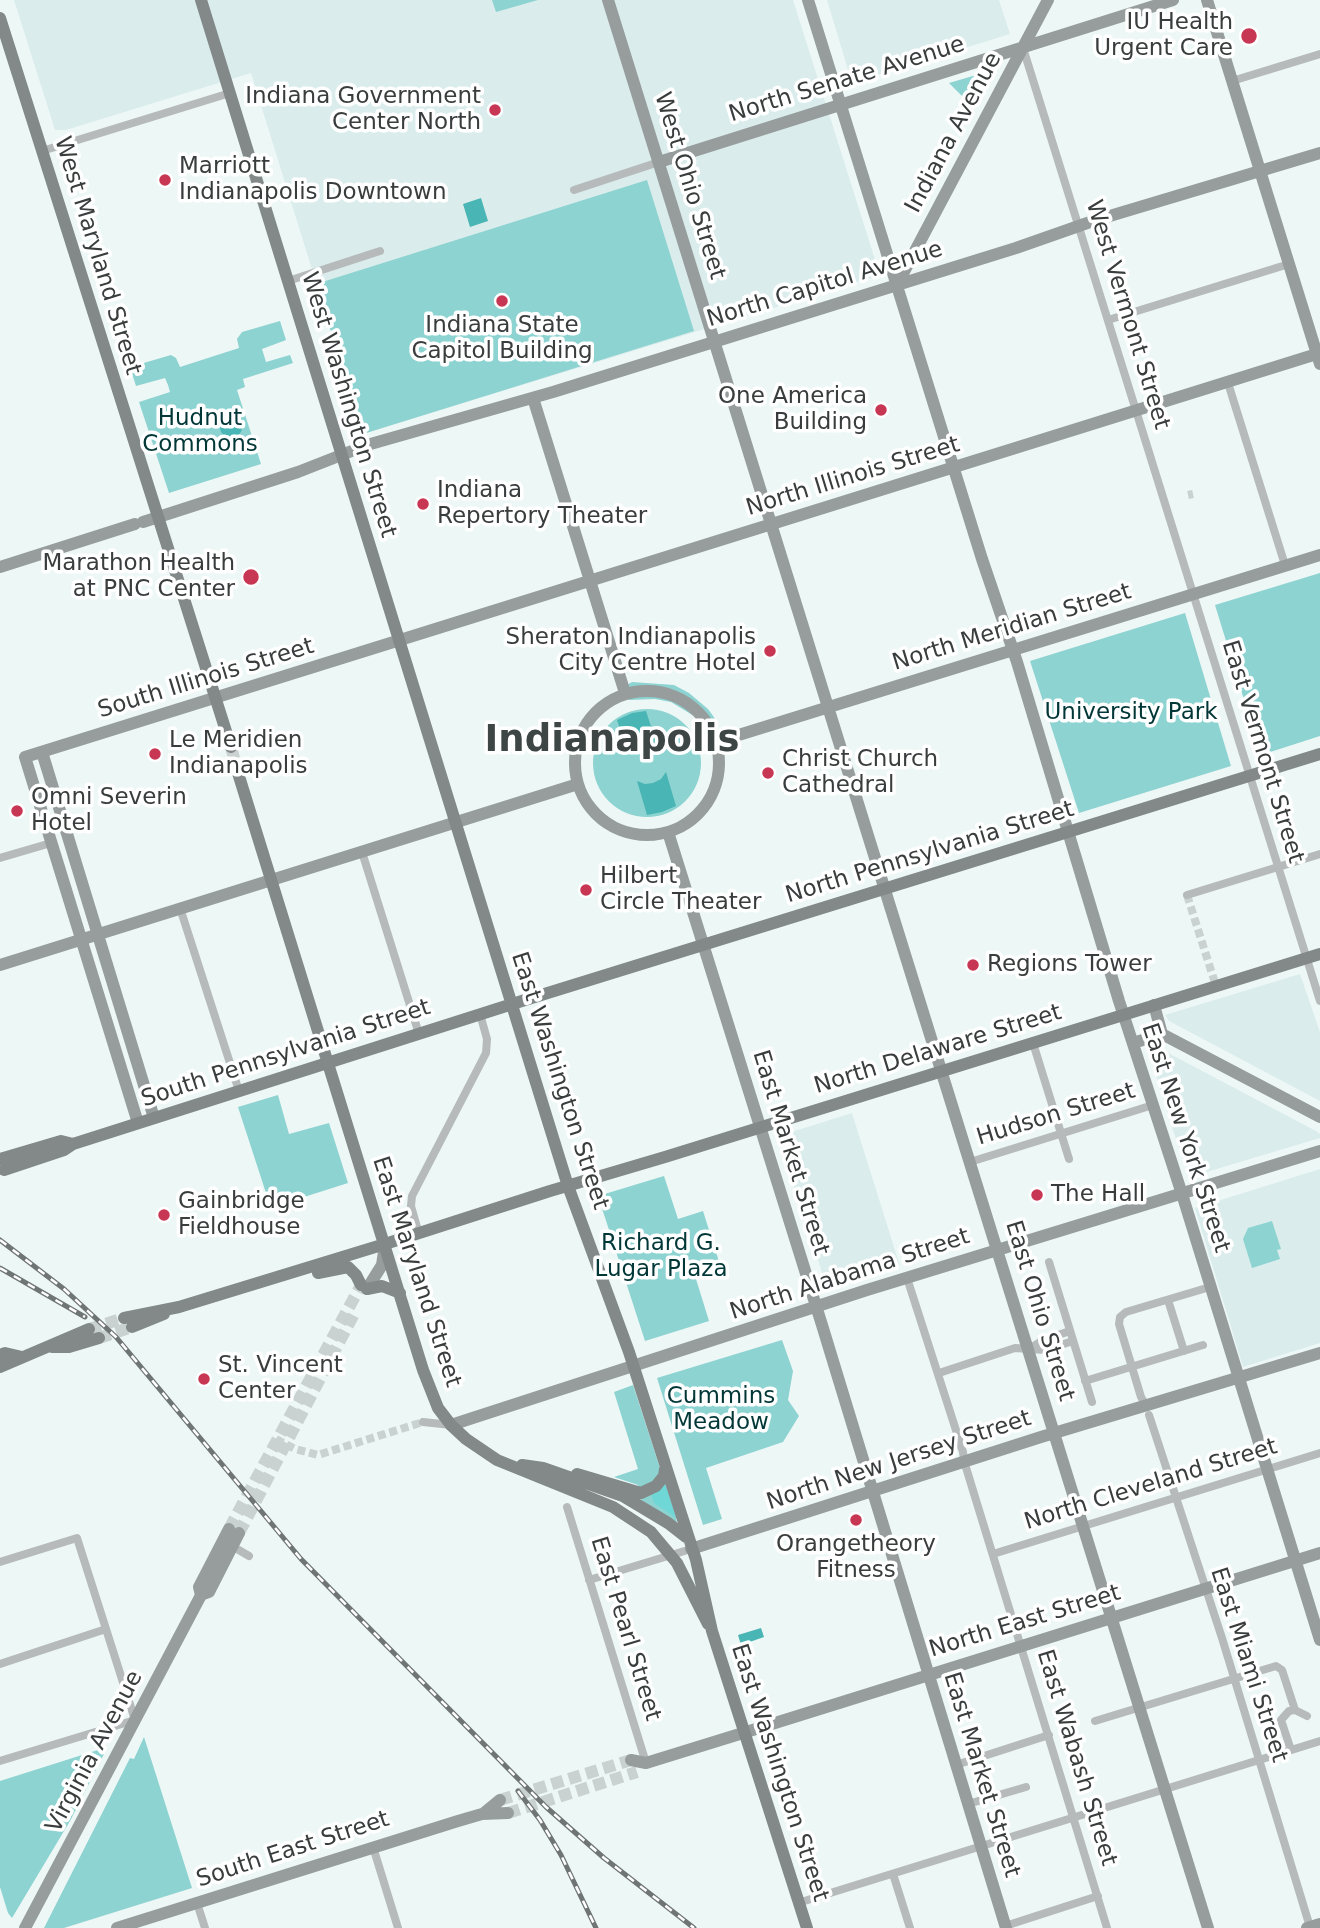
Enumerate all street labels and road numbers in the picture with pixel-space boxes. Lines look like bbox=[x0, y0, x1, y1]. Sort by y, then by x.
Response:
street label: North Senate Avenue bbox=[726, 31, 968, 129]
street label: Indiana Avenue bbox=[900, 48, 1008, 218]
street label: West Ohio Street bbox=[647, 89, 731, 283]
street label: West Maryland Street bbox=[48, 134, 146, 378]
street label: West Vermont Street bbox=[1079, 197, 1175, 433]
street label: North Capitol Avenue bbox=[704, 236, 946, 334]
street label: West Washington Street bbox=[294, 269, 402, 541]
street label: North Illinois Street bbox=[743, 431, 963, 523]
street label: North Meridian Street bbox=[889, 578, 1135, 678]
street label: South Illinois Street bbox=[95, 633, 317, 725]
street label: East Vermont Street bbox=[1215, 637, 1309, 867]
street label: North Pennsylvania Street bbox=[783, 796, 1077, 910]
street label: East Washington Street bbox=[504, 949, 614, 1213]
street label: South Pennsylvania Street bbox=[138, 994, 434, 1114]
street label: North Delaware Street bbox=[811, 999, 1065, 1101]
street label: East New York Street bbox=[1135, 1020, 1235, 1256]
street label: East Market Street bbox=[746, 1047, 834, 1259]
street label: Hudson Street bbox=[973, 1078, 1139, 1152]
street label: East Maryland Street bbox=[366, 1153, 466, 1391]
street label: East Ohio Street bbox=[998, 1217, 1080, 1405]
street label: North Alabama Street bbox=[727, 1223, 973, 1327]
street label: North New Jersey Street bbox=[763, 1405, 1035, 1517]
street label: North Cleveland Street bbox=[1021, 1433, 1281, 1537]
street label: East Pearl Street bbox=[584, 1534, 666, 1724]
street label: East Miami Street bbox=[1203, 1564, 1293, 1766]
street label: North East Street bbox=[926, 1580, 1124, 1664]
street label: East Washington Street bbox=[724, 1641, 834, 1905]
street label: East Wabash Street bbox=[1030, 1646, 1122, 1870]
street label: Virginia Avenue bbox=[41, 1666, 149, 1838]
street label: East Market Street bbox=[937, 1669, 1025, 1881]
street label: South East Street bbox=[193, 1806, 393, 1894]

